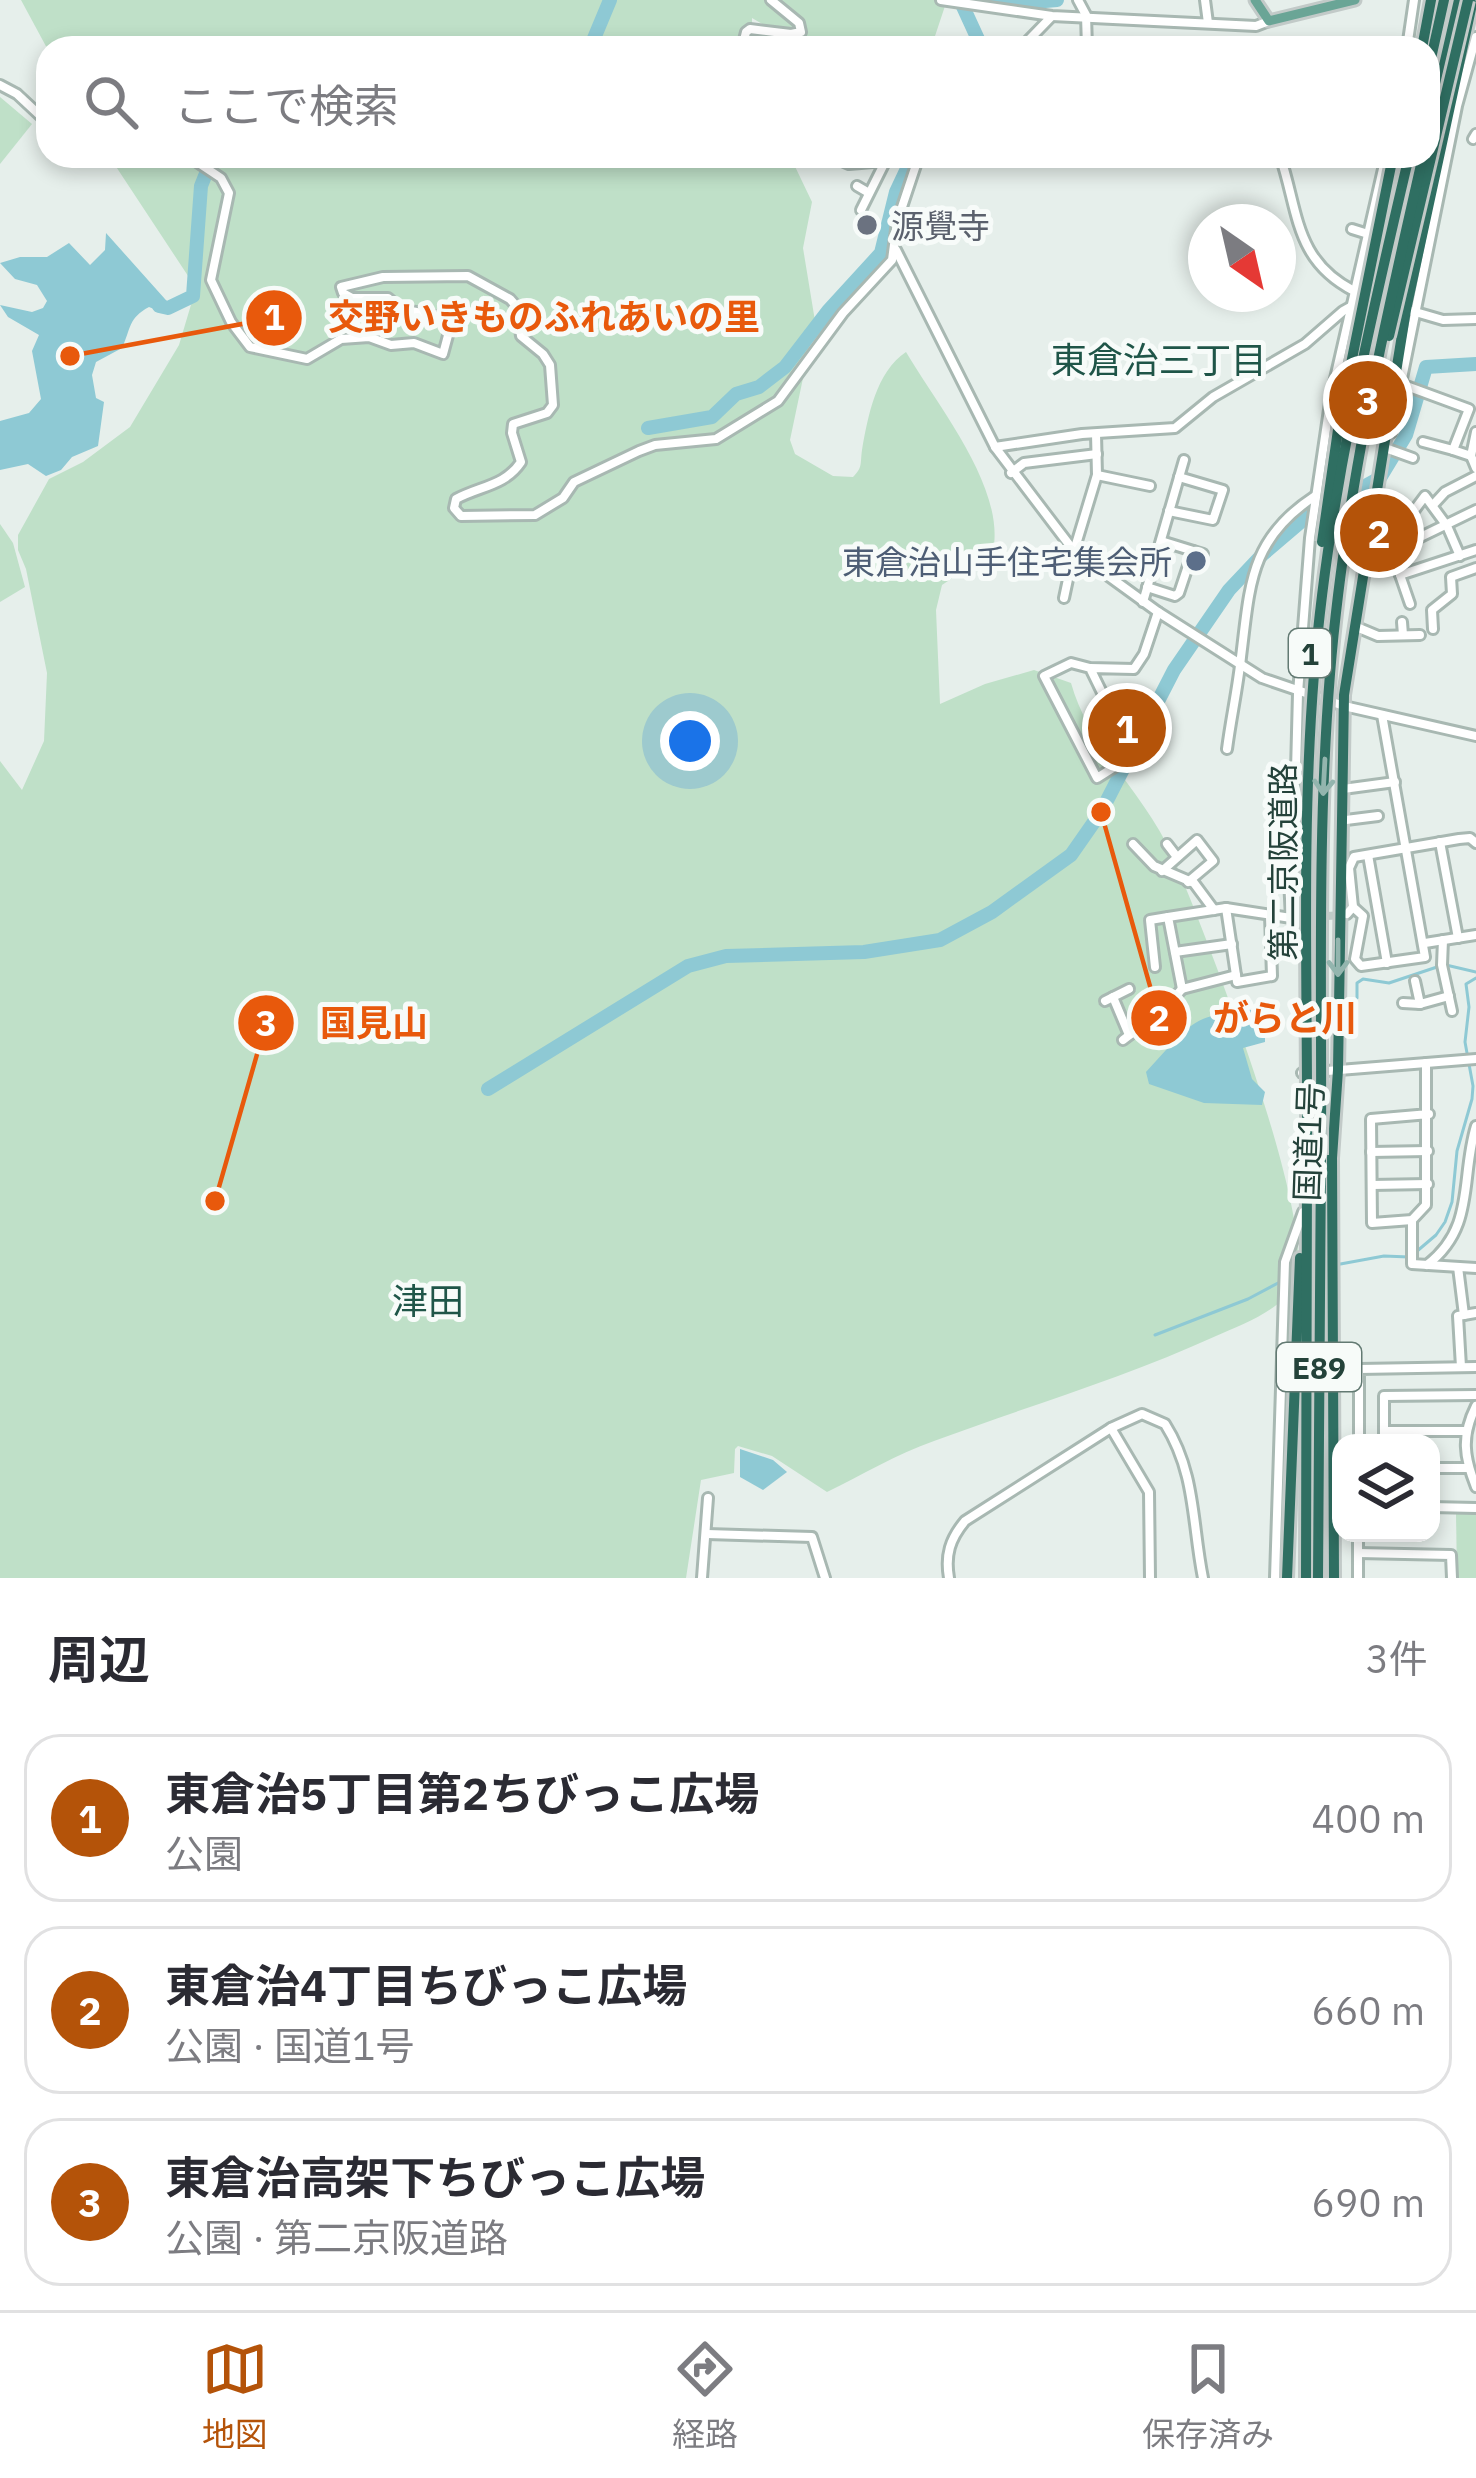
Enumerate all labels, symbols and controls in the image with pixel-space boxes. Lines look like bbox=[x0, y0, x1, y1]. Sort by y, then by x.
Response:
search box bbox=[36, 36, 1440, 168]
icon: search bbox=[78, 69, 144, 135]
text: ここで検索 bbox=[174, 76, 399, 134]
place label: 源覺寺 bbox=[891, 204, 990, 247]
north arrow bbox=[1188, 204, 1296, 312]
marker: 源覺寺 bbox=[854, 212, 880, 238]
callout: 交野いきものふれあいの里 bbox=[244, 282, 784, 354]
text: 1 bbox=[263, 293, 285, 340]
text: 交野いきものふれあいの里 bbox=[328, 293, 760, 340]
district label: 東倉治三丁目 bbox=[1051, 336, 1267, 383]
pin: 3 bbox=[1329, 355, 1407, 445]
pin: 2 bbox=[1340, 488, 1418, 578]
place label: 東倉治山手住宅集会所 bbox=[842, 540, 1172, 583]
marker: 東倉治山手住宅集会所 bbox=[1183, 548, 1209, 574]
road number: 1 bbox=[1289, 629, 1331, 677]
pin: 1 bbox=[1088, 683, 1166, 773]
your location bbox=[660, 711, 720, 771]
one-way arrow bbox=[1312, 757, 1335, 796]
street label: 第二京阪道路 bbox=[1261, 763, 1304, 961]
one-way arrow bbox=[1327, 938, 1349, 977]
callout: がらと川 bbox=[1129, 982, 1381, 1054]
callout: 国見山 bbox=[236, 987, 452, 1059]
text: 2 bbox=[1148, 994, 1170, 1041]
text: がらと川 bbox=[1213, 994, 1357, 1041]
text: 3 bbox=[255, 999, 277, 1046]
text: 国見山 bbox=[320, 999, 428, 1046]
street label: 国道1号 bbox=[1284, 1082, 1332, 1202]
district label: 津田 bbox=[392, 1277, 464, 1324]
road number: E89 bbox=[1277, 1343, 1361, 1391]
map controls bbox=[1332, 1434, 1440, 1542]
button: layers bbox=[1332, 1434, 1440, 1542]
text: 周辺 bbox=[48, 1626, 150, 1692]
text: 3件 bbox=[1366, 1633, 1428, 1684]
text: 東倉治5丁目第2ちびっこ広場 bbox=[165, 1764, 759, 1822]
text: 1 bbox=[78, 1793, 102, 1844]
text: 400 m bbox=[1312, 1793, 1425, 1844]
text: 公園 bbox=[165, 1828, 243, 1879]
text: 東倉治4丁目ちびっこ広場 bbox=[165, 1956, 687, 2014]
text: 2 bbox=[78, 1985, 102, 2036]
text: 660 m bbox=[1312, 1985, 1425, 2036]
text: 公園 · 国道1号 bbox=[165, 2020, 415, 2071]
text: 東倉治高架下ちびっこ広場 bbox=[165, 2148, 705, 2206]
text: 3 bbox=[78, 2177, 102, 2228]
text: 690 m bbox=[1312, 2177, 1425, 2228]
text: 公園 · 第二京阪道路 bbox=[165, 2212, 508, 2263]
tab: 地図 bbox=[202, 2336, 268, 2456]
tab: 経路 bbox=[672, 2336, 738, 2456]
tab: 保存済み bbox=[1142, 2336, 1274, 2456]

